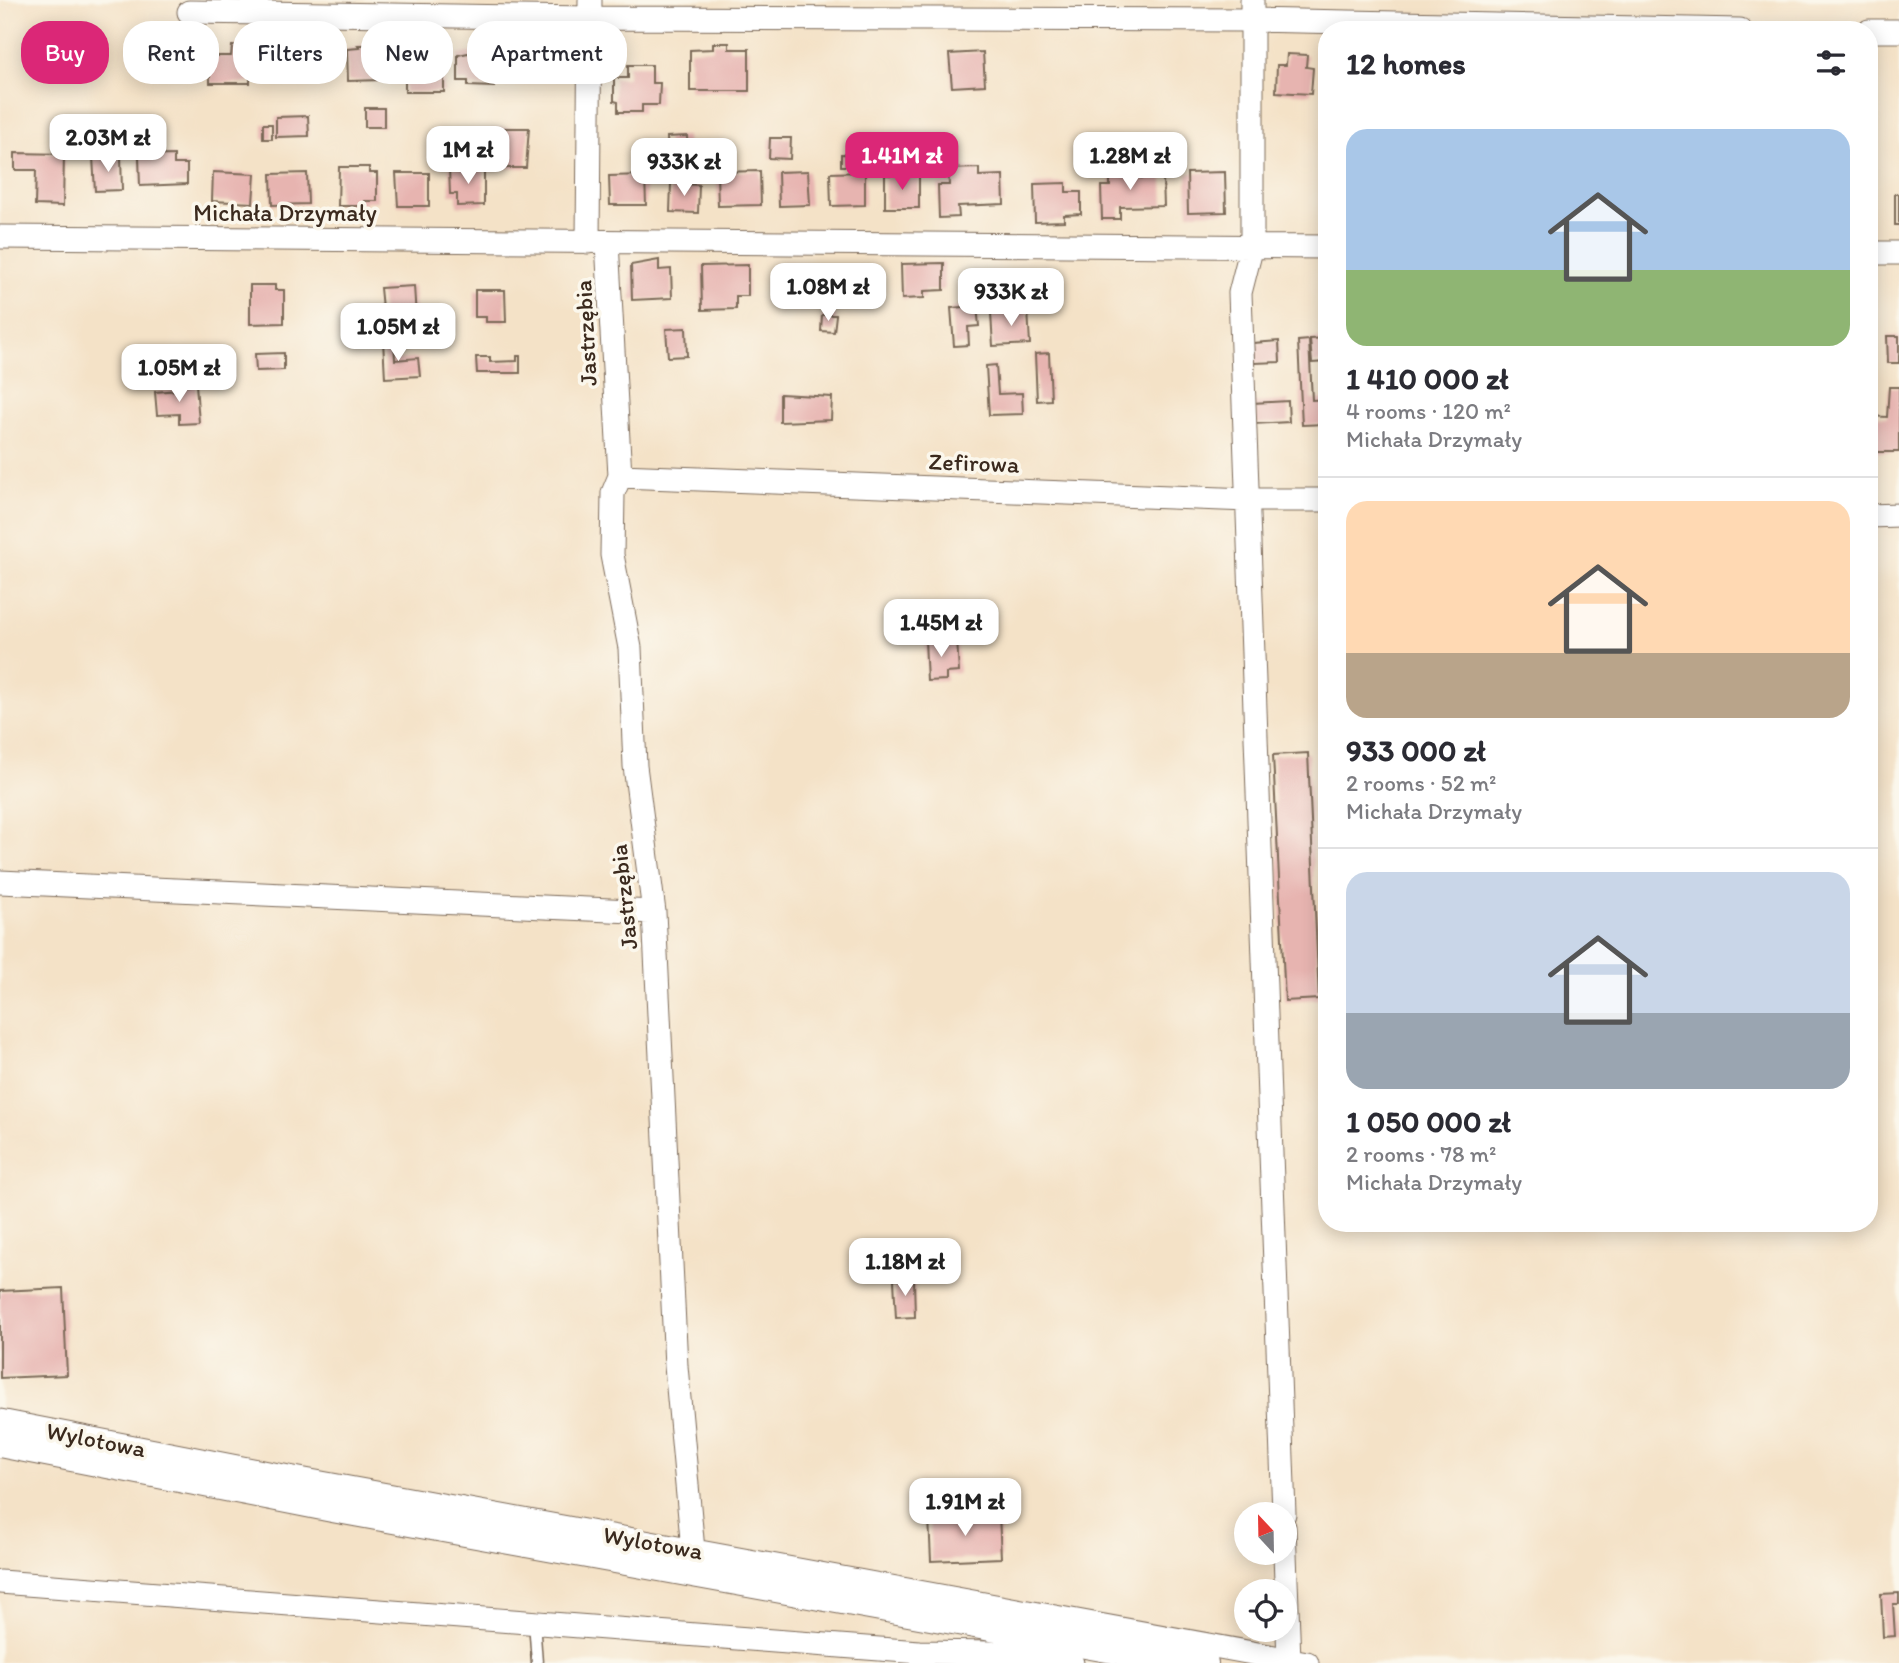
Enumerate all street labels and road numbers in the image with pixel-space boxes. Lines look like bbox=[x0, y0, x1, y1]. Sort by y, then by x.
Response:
street label: Michała Drzymały bbox=[193, 198, 377, 227]
street label: Jastrzębia bbox=[568, 279, 603, 387]
street label: Zefirowa bbox=[928, 446, 1020, 479]
street label: Jastrzębia bbox=[604, 843, 643, 951]
street label: Wylotowa bbox=[44, 1416, 149, 1463]
street label: Wylotowa bbox=[601, 1519, 706, 1566]

